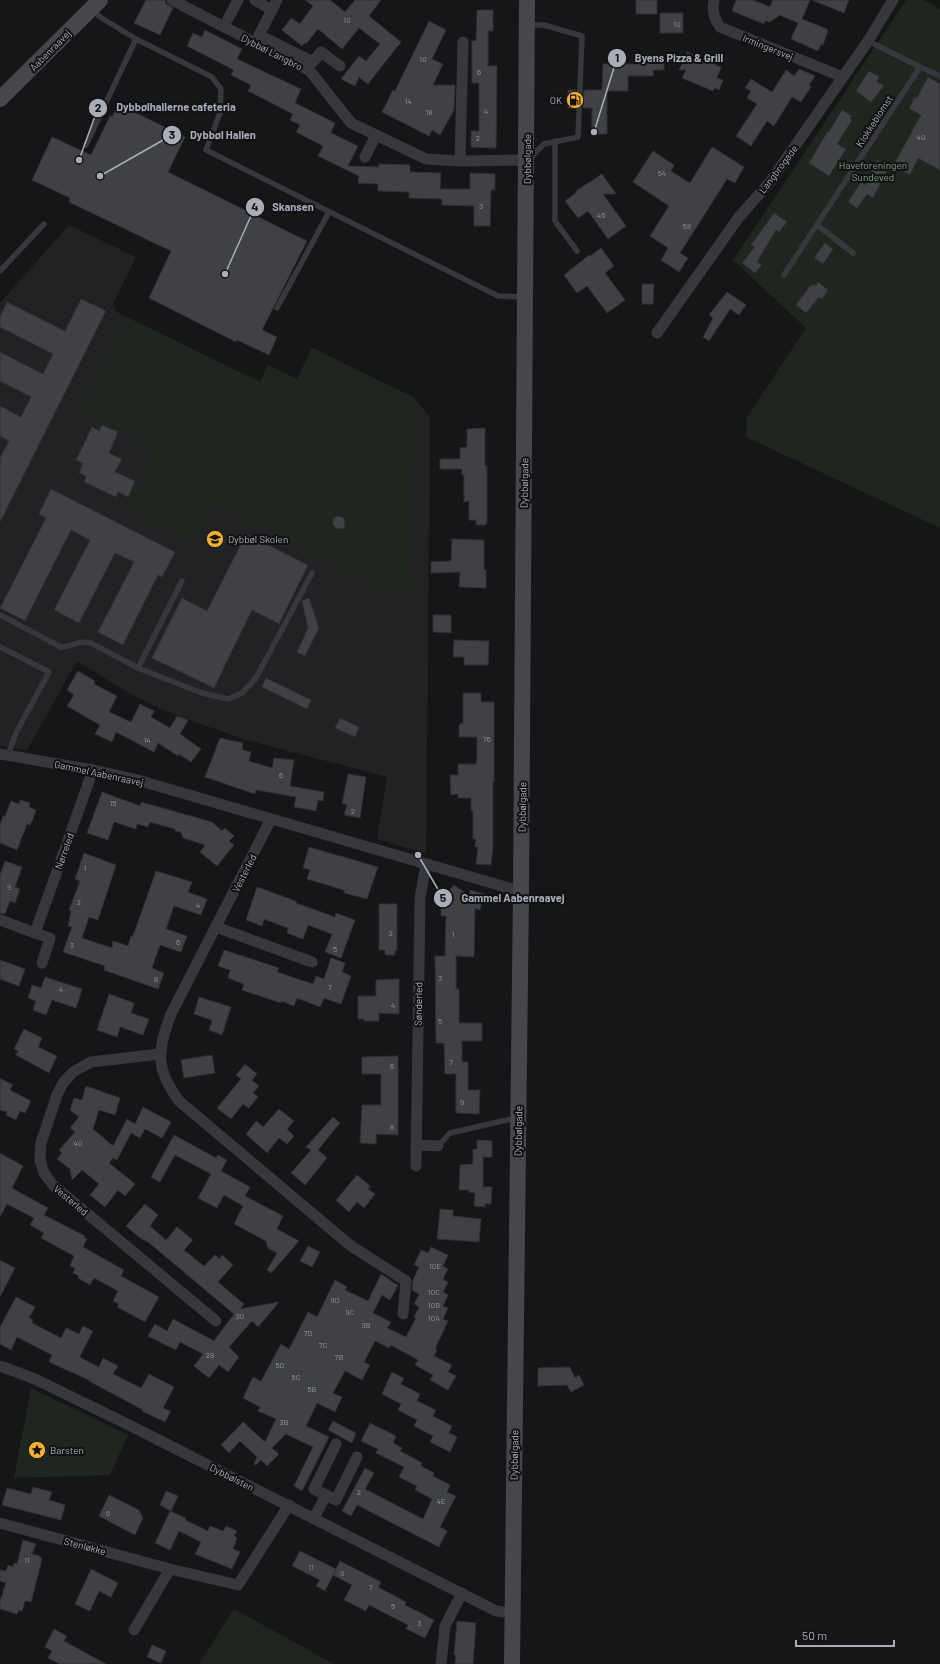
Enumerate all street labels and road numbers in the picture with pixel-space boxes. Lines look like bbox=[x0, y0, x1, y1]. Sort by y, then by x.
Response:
street label: Aabenraavej bbox=[27, 27, 73, 73]
street label: Dybbøl Langbro bbox=[239, 31, 305, 73]
street label: Irmingersvej bbox=[741, 31, 795, 63]
street label: Klokkeblomst bbox=[853, 93, 895, 149]
street label: Dybbølgade bbox=[521, 134, 533, 184]
street label: Langbrogade bbox=[756, 143, 800, 195]
street label: Dybbølgade bbox=[518, 458, 530, 508]
street label: Gammel Aabenraavej bbox=[53, 758, 145, 788]
street label: Dybbølgade bbox=[516, 782, 528, 832]
street label: Nørreled bbox=[52, 831, 76, 871]
street label: Vesterled bbox=[229, 852, 259, 894]
street label: Sønderled bbox=[412, 982, 424, 1026]
street label: Dybbølgade bbox=[512, 1106, 524, 1156]
street label: Vesterled bbox=[51, 1182, 91, 1218]
street label: Dybbølgade bbox=[508, 1430, 520, 1480]
street label: Dybbølsten bbox=[208, 1461, 256, 1493]
street label: Stenløkke bbox=[63, 1535, 107, 1557]

